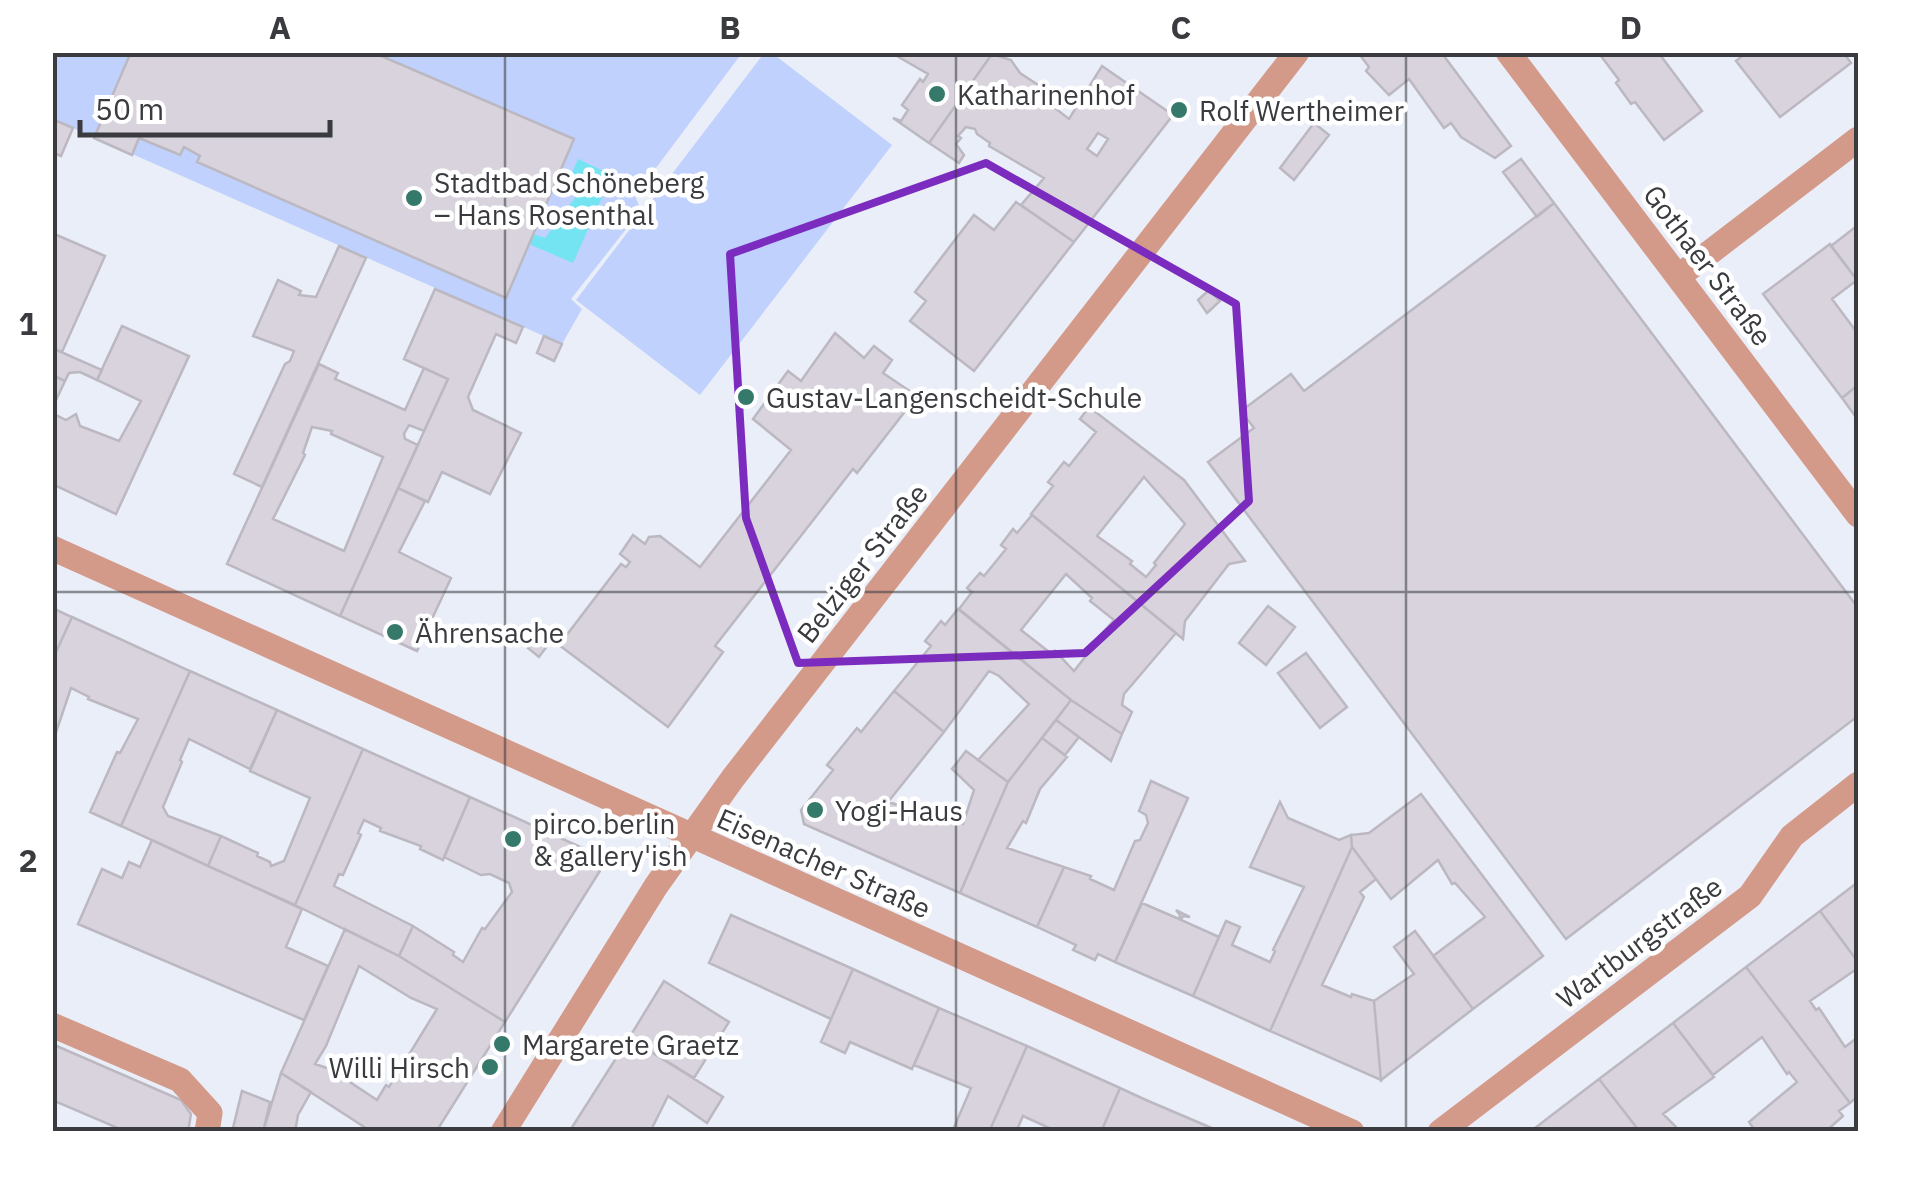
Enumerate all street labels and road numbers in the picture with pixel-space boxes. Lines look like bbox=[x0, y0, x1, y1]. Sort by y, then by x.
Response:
street label: Gothaer Straße bbox=[1635, 177, 1781, 353]
street label: Belziger Straße bbox=[788, 476, 936, 650]
street label: Eisenacher Straße bbox=[711, 799, 937, 927]
street label: Wartburgstraße bbox=[1549, 868, 1729, 1016]

